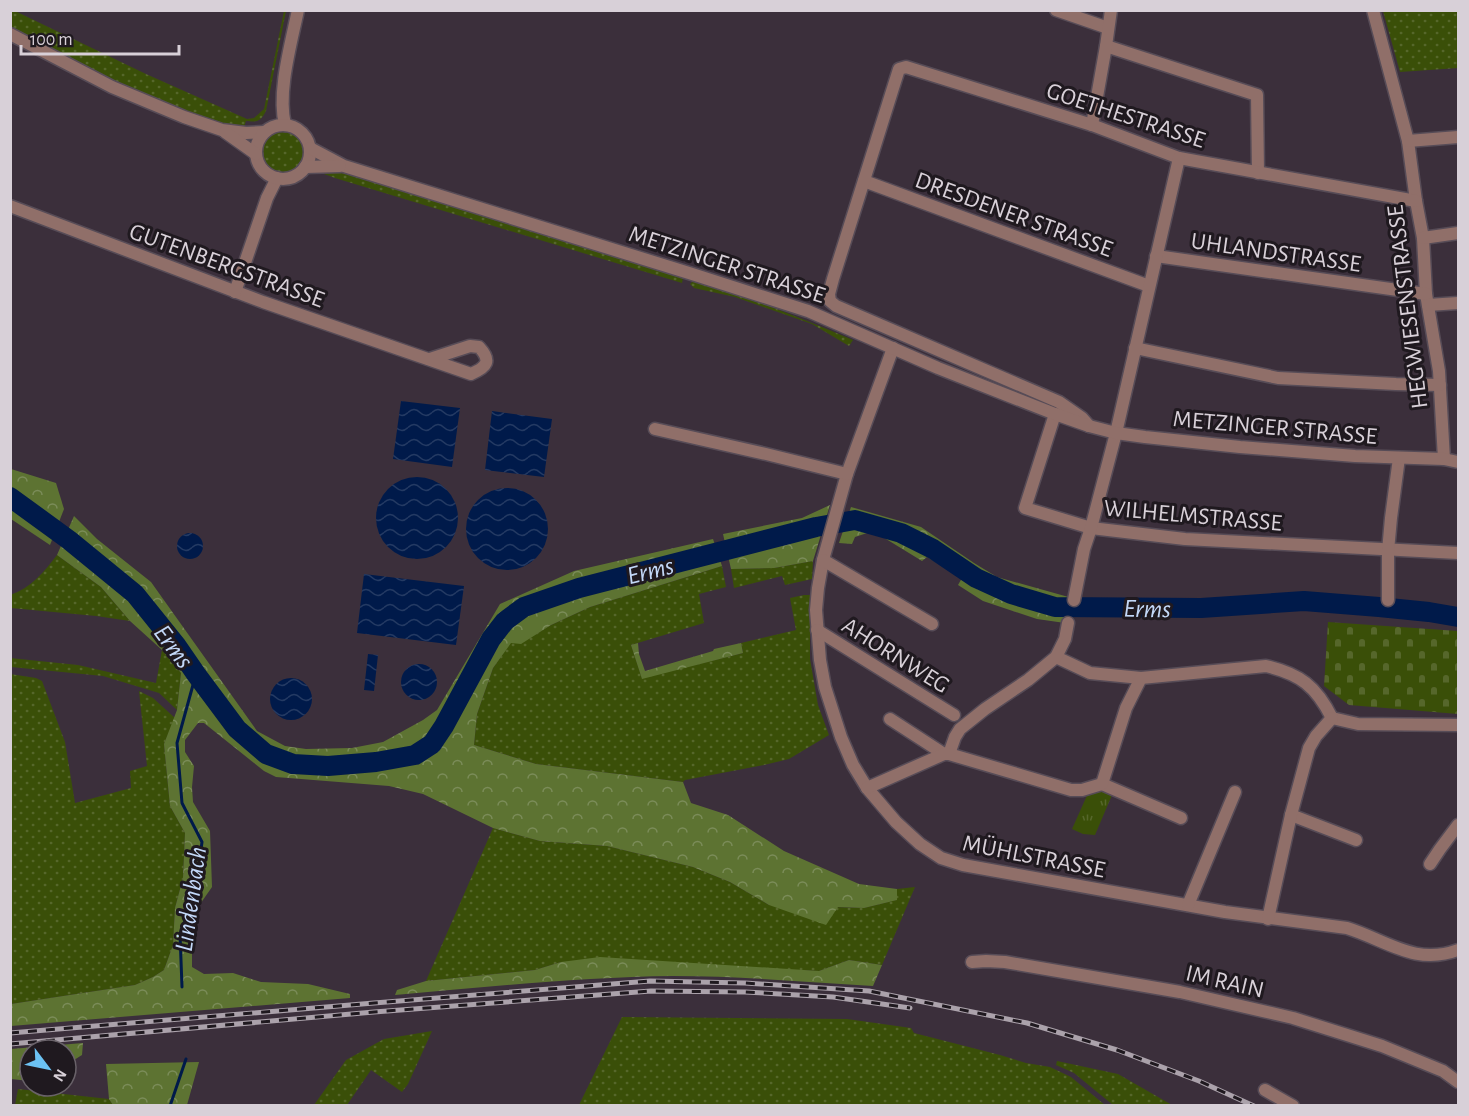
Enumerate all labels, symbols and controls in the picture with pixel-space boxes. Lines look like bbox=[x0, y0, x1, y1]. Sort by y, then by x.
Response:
scale bar bbox=[21, 18, 178, 56]
text: 100 m bbox=[30, 31, 73, 49]
street label: GOETHESTRASSE bbox=[1043, 79, 1208, 153]
street label: DRESDENER STRASSE bbox=[912, 168, 1116, 262]
street label: HEGWIESENSTRASSE bbox=[1384, 203, 1432, 410]
street label: GUTENBERGSTRASSE bbox=[126, 220, 328, 312]
street label: METZINGER STRASSE bbox=[626, 222, 828, 308]
street label: UHLANDSTRASSE bbox=[1189, 229, 1363, 277]
street label: METZINGER STRASSE bbox=[1172, 407, 1378, 449]
street label: WILHELMSTRASSE bbox=[1103, 496, 1283, 536]
water label: Erms bbox=[624, 553, 676, 589]
water label: Erms bbox=[1123, 596, 1171, 622]
street label: AHORNWEG bbox=[838, 613, 953, 698]
water label: Erms bbox=[149, 620, 198, 673]
street label: MÜHLSTRASSE bbox=[961, 830, 1108, 883]
water label: Lindenbach bbox=[171, 845, 211, 953]
street label: IM RAIN bbox=[1183, 961, 1266, 1003]
north arrow bbox=[18, 1038, 78, 1098]
text: N bbox=[50, 1066, 70, 1084]

